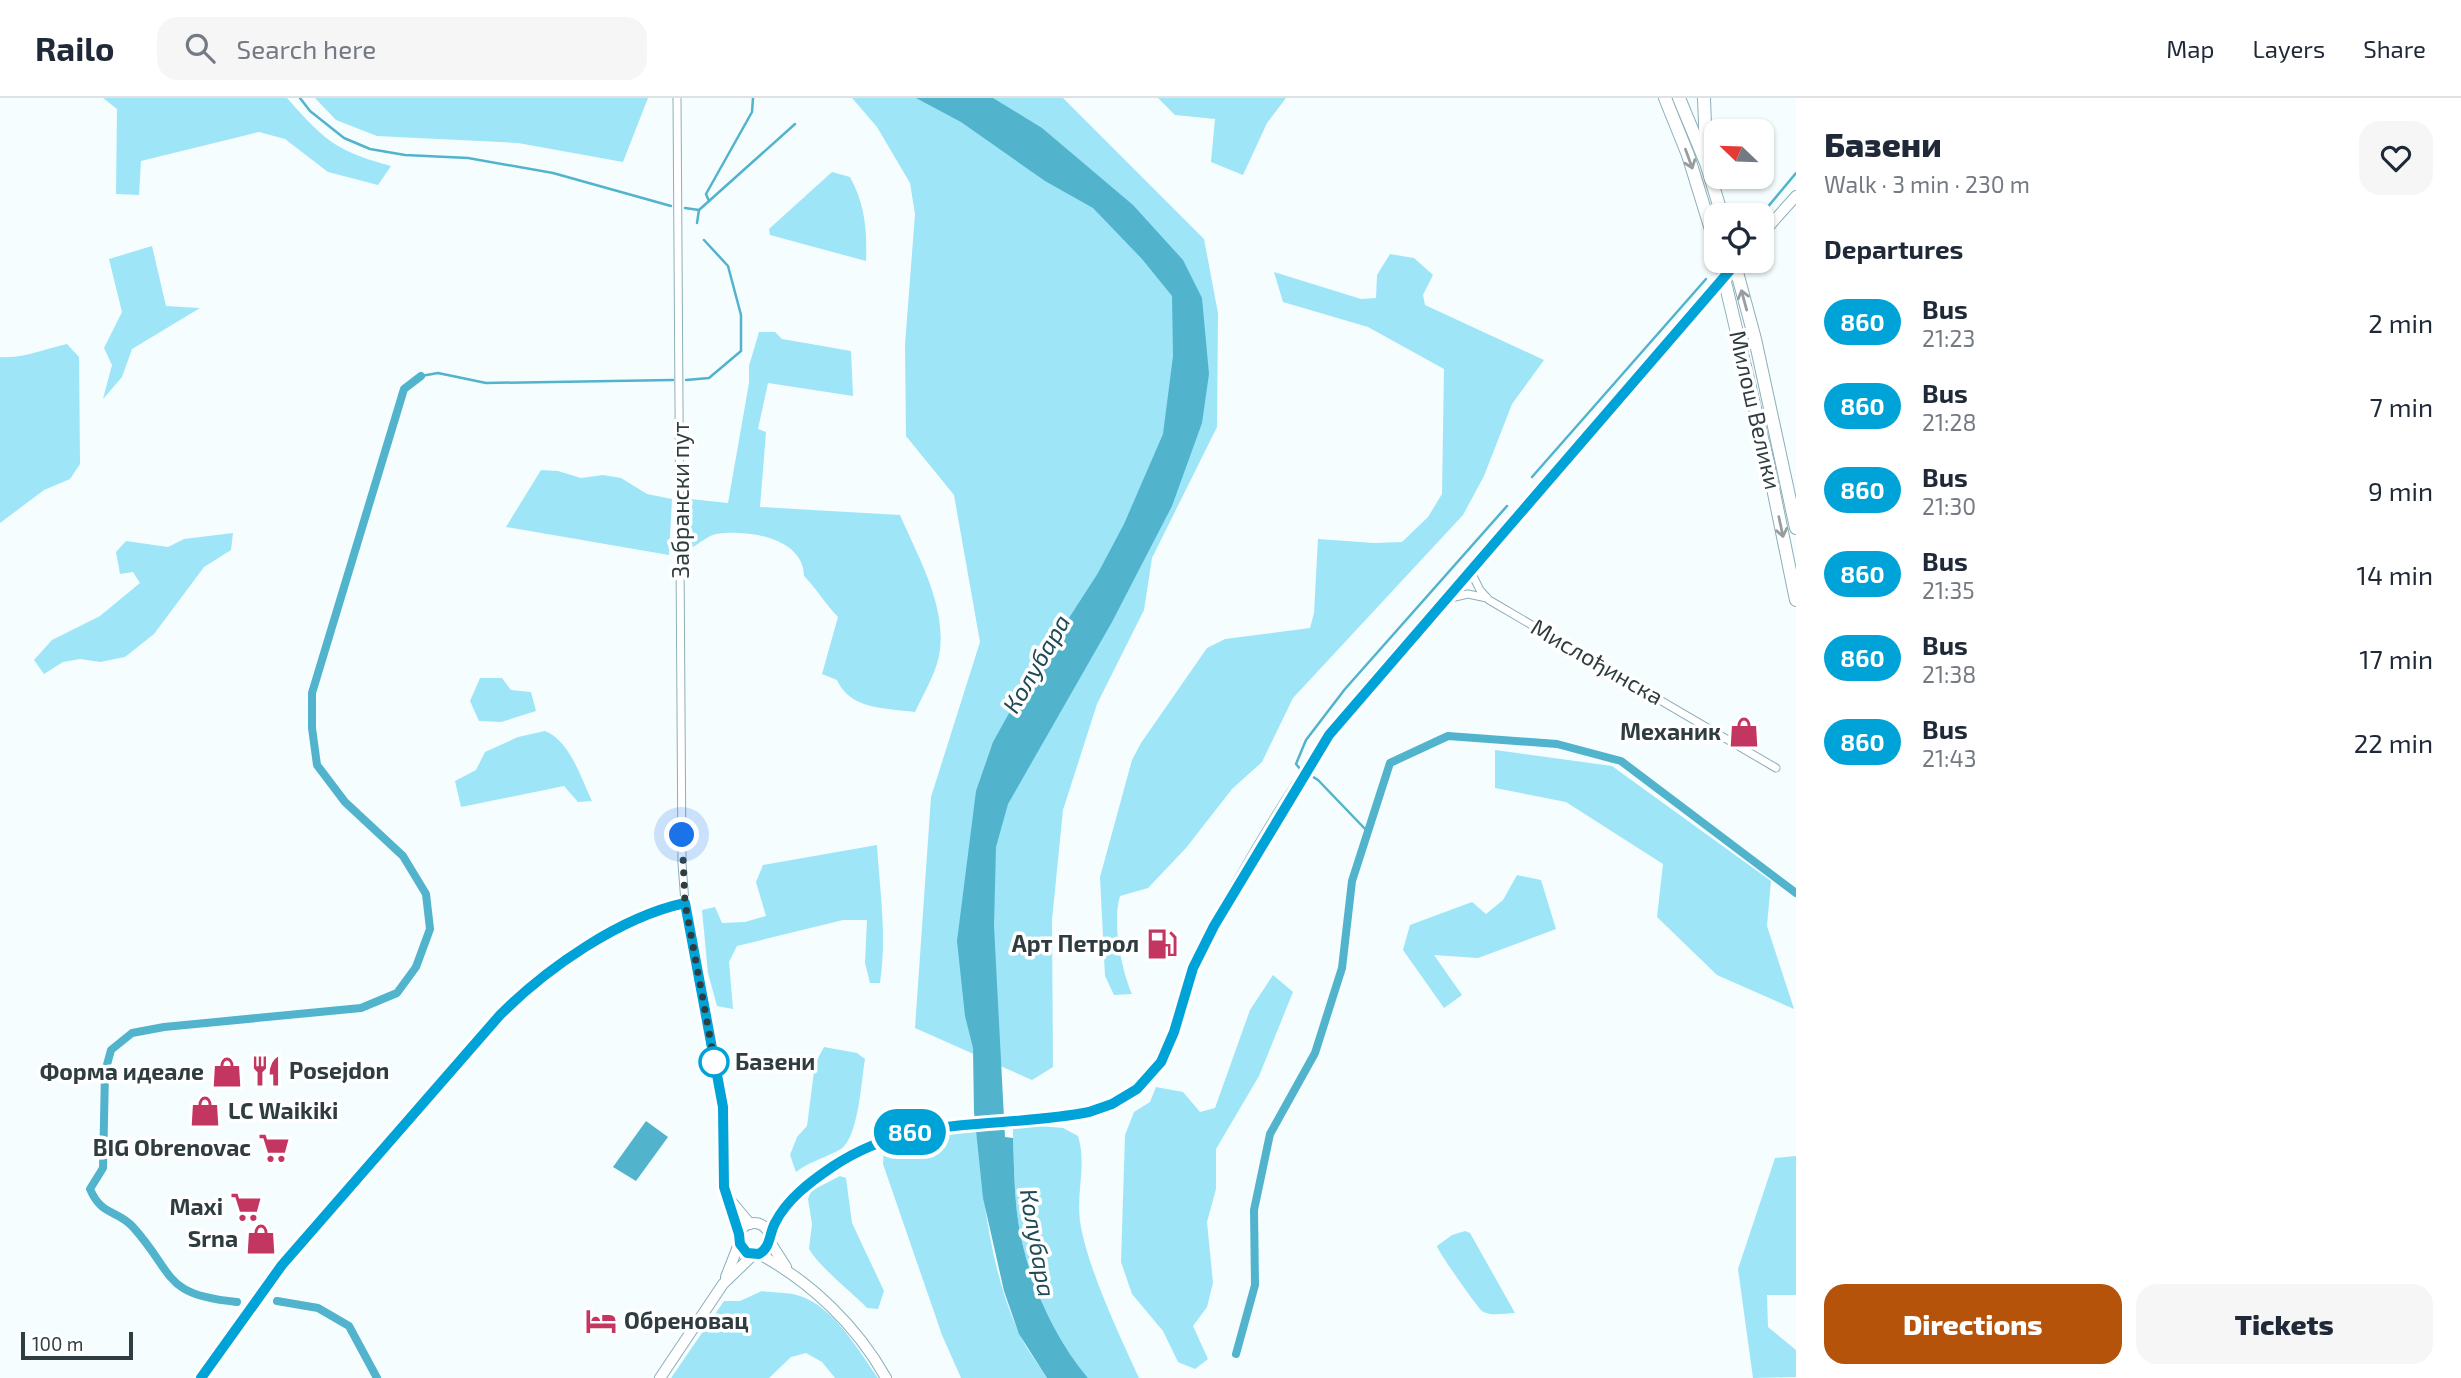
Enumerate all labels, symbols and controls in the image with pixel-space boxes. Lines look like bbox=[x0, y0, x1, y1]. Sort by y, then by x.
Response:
search box bbox=[157, 17, 647, 80]
text: Railo bbox=[35, 28, 115, 68]
icon: search bbox=[181, 29, 219, 67]
text: Search here bbox=[237, 33, 376, 64]
text: Map bbox=[2166, 34, 2214, 63]
text: Layers bbox=[2252, 34, 2325, 63]
text: Share bbox=[2363, 34, 2426, 63]
north arrow bbox=[1704, 119, 1774, 189]
map controls bbox=[1704, 119, 1774, 273]
button: heart bbox=[2359, 121, 2433, 195]
text: Базени bbox=[1824, 124, 1942, 164]
one-way arrow bbox=[1684, 148, 1696, 170]
text: Walk · 3 min · 230 m bbox=[1824, 170, 2030, 198]
button: locate bbox=[1704, 203, 1774, 273]
text: Departures bbox=[1824, 233, 1963, 264]
one-way arrow bbox=[1737, 289, 1750, 311]
text: Bus bbox=[1922, 293, 1968, 324]
text: 860 bbox=[1840, 307, 1885, 336]
text: 2 min bbox=[2368, 307, 2433, 338]
text: 21:23 bbox=[1922, 324, 1975, 352]
street label: Милош Велики bbox=[1724, 328, 1788, 492]
text: Bus bbox=[1922, 377, 1968, 408]
text: 860 bbox=[1840, 391, 1885, 420]
text: 7 min bbox=[2370, 391, 2433, 422]
text: 21:28 bbox=[1922, 408, 1976, 436]
street label: Забрански пут bbox=[666, 421, 695, 579]
text: Bus bbox=[1922, 461, 1968, 492]
text: 860 bbox=[1840, 475, 1885, 504]
text: 9 min bbox=[2368, 475, 2433, 506]
text: 21:30 bbox=[1922, 492, 1976, 520]
one-way arrow bbox=[1775, 515, 1789, 538]
text: Bus bbox=[1922, 545, 1968, 576]
text: 860 bbox=[1840, 559, 1885, 588]
text: 14 min bbox=[2357, 559, 2433, 590]
text: 21:35 bbox=[1922, 576, 1975, 604]
water label: Колубара bbox=[996, 609, 1076, 718]
street label: Мислођинска bbox=[1527, 612, 1668, 710]
text: Bus bbox=[1922, 629, 1968, 660]
text: 860 bbox=[1840, 643, 1885, 672]
text: 17 min bbox=[2359, 643, 2433, 674]
text: 21:38 bbox=[1922, 660, 1976, 688]
text: Bus bbox=[1922, 713, 1968, 744]
shop icon: Механик bbox=[1727, 715, 1761, 749]
place label: Механик bbox=[1620, 717, 1721, 745]
text: 860 bbox=[1840, 727, 1885, 756]
text: 22 min bbox=[2354, 727, 2433, 758]
text: 21:43 bbox=[1922, 744, 1976, 772]
your location bbox=[664, 817, 699, 852]
fuel station icon: Арт Петрол bbox=[1145, 927, 1179, 961]
place label: Арт Петрол bbox=[1012, 929, 1139, 957]
marker: Базени bbox=[699, 1047, 729, 1077]
place label: Базени bbox=[735, 1047, 815, 1075]
restaurant icon: Posejdon bbox=[249, 1054, 283, 1088]
shop icon: Форма идеале bbox=[210, 1055, 244, 1089]
place label: Posejdon bbox=[289, 1056, 389, 1084]
place label: Форма идеале bbox=[40, 1057, 204, 1085]
shop icon: LC Waikiki bbox=[188, 1094, 222, 1128]
place label: LC Waikiki bbox=[228, 1096, 338, 1124]
line badge: 860 bbox=[870, 1109, 950, 1155]
text: 860 bbox=[888, 1117, 932, 1146]
supermarket icon: BIG Obrenovac bbox=[257, 1131, 291, 1165]
place label: BIG Obrenovac bbox=[93, 1133, 251, 1161]
water label: Колубара bbox=[1015, 1186, 1062, 1299]
supermarket icon: Maxi bbox=[229, 1190, 263, 1224]
place label: Maxi bbox=[169, 1192, 223, 1220]
shop icon: Srna bbox=[244, 1222, 278, 1256]
place label: Srna bbox=[188, 1224, 238, 1252]
button: Directions bbox=[1824, 1284, 2122, 1364]
button: Tickets bbox=[2136, 1284, 2433, 1364]
hotel icon: Обреновац bbox=[584, 1304, 618, 1338]
place label: Обреновац bbox=[624, 1306, 749, 1334]
scale bar bbox=[21, 1329, 133, 1361]
text: 100 m bbox=[32, 1332, 83, 1355]

